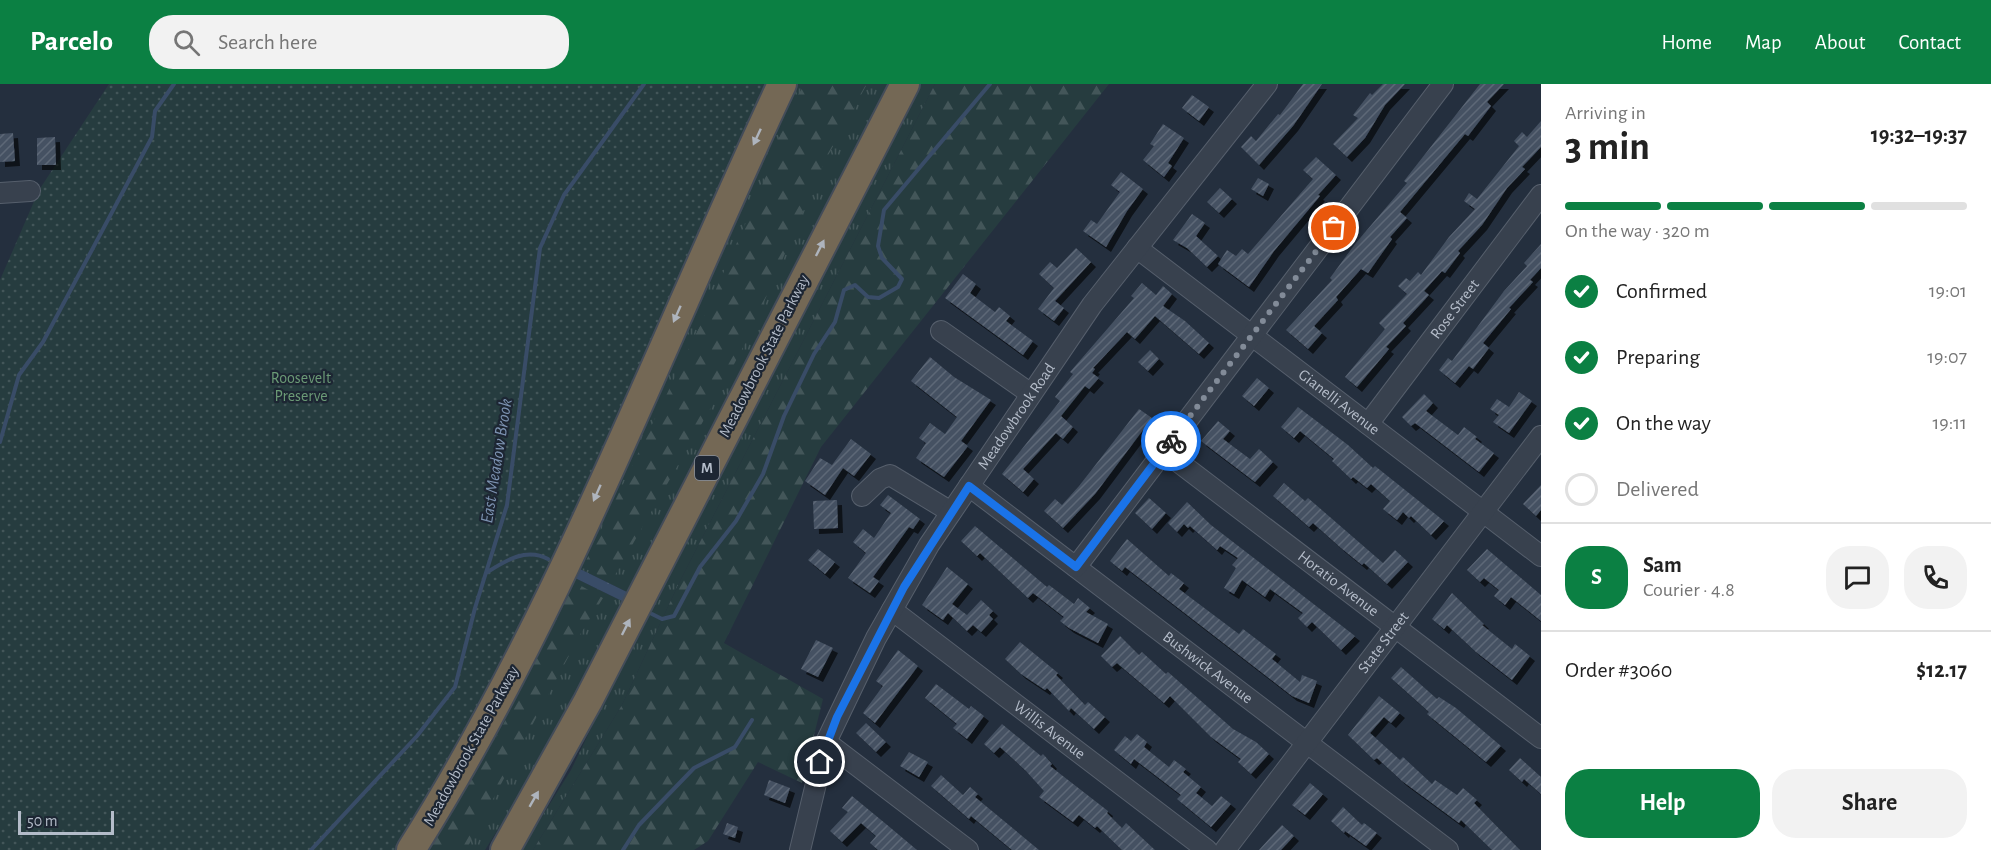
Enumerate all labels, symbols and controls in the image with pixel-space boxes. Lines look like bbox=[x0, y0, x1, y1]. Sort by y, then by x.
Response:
search box bbox=[149, 15, 569, 69]
icon: search bbox=[170, 26, 203, 59]
text: Parcelo bbox=[30, 28, 113, 56]
text: Search here bbox=[218, 31, 317, 53]
text: Home bbox=[1661, 32, 1712, 53]
text: Map bbox=[1745, 32, 1782, 53]
text: About bbox=[1815, 32, 1865, 53]
text: Contact bbox=[1898, 32, 1961, 53]
text: Arriving in bbox=[1565, 103, 1646, 123]
text: 19:32–19:37 bbox=[1871, 124, 1967, 146]
one-way arrow bbox=[753, 128, 762, 145]
text: 3 min bbox=[1565, 128, 1650, 167]
pin bbox=[1308, 202, 1359, 253]
icon: bag bbox=[1317, 211, 1350, 244]
text: On the way · 320 m bbox=[1565, 221, 1710, 241]
one-way arrow bbox=[815, 239, 825, 256]
street label: Meadowbrook State Parkway bbox=[716, 272, 813, 440]
icon: check bbox=[1565, 275, 1598, 308]
street label: Rose Street bbox=[1427, 276, 1482, 342]
text: Confirmed bbox=[1616, 280, 1707, 302]
text: 19:01 bbox=[1929, 281, 1967, 301]
one-way arrow bbox=[672, 306, 681, 323]
icon: check bbox=[1565, 341, 1598, 374]
text: Preparing bbox=[1616, 346, 1700, 368]
text: 19:07 bbox=[1927, 347, 1967, 367]
street label: Meadowbrook Road bbox=[975, 360, 1058, 472]
street label: Gianelli Avenue bbox=[1295, 366, 1383, 438]
park label: Roosevelt Preserve bbox=[271, 370, 331, 404]
water label: East Meadow Brook bbox=[478, 397, 516, 525]
icon: check bbox=[1565, 407, 1598, 440]
courier bbox=[1141, 411, 1201, 471]
text: On the way bbox=[1616, 412, 1711, 434]
text: 19:11 bbox=[1932, 413, 1967, 433]
icon: bike bbox=[1155, 425, 1188, 458]
road number: M bbox=[695, 456, 719, 480]
text: Delivered bbox=[1616, 478, 1699, 500]
one-way arrow bbox=[592, 484, 602, 502]
button: chat bbox=[1826, 546, 1889, 609]
button: phone bbox=[1904, 546, 1967, 609]
street label: Horatio Avenue bbox=[1295, 548, 1382, 619]
text: Sam bbox=[1643, 554, 1682, 576]
text: S bbox=[1591, 566, 1602, 588]
text: Courier · 4.8 bbox=[1643, 580, 1735, 600]
street label: State Street bbox=[1355, 609, 1412, 676]
one-way arrow bbox=[620, 618, 630, 636]
street label: Bushwick Avenue bbox=[1160, 628, 1256, 707]
text: Order #3060 bbox=[1565, 659, 1672, 681]
text: $12.17 bbox=[1916, 659, 1967, 681]
street label: Meadowbrook State Parkway bbox=[420, 663, 523, 829]
street label: Willis Avenue bbox=[1011, 698, 1088, 762]
pin bbox=[794, 736, 845, 787]
icon: home bbox=[803, 745, 836, 778]
button: Help bbox=[1565, 769, 1760, 838]
button: Share bbox=[1772, 769, 1967, 838]
one-way arrow bbox=[529, 790, 539, 807]
scale bar bbox=[18, 808, 114, 836]
text: 50 m bbox=[27, 813, 58, 829]

